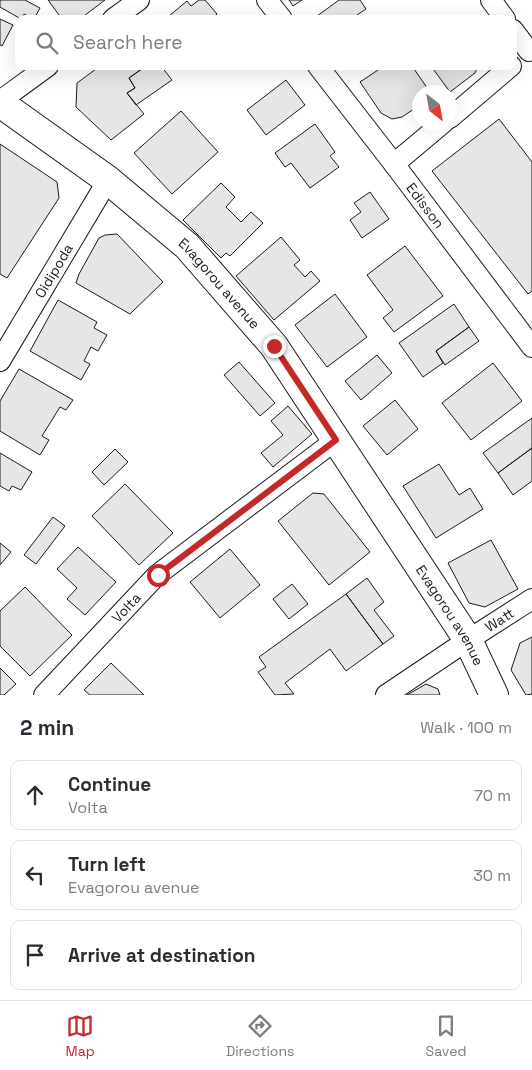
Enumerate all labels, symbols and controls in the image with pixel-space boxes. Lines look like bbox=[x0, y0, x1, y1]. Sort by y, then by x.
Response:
search box bbox=[15, 15, 517, 70]
icon: search bbox=[33, 29, 61, 57]
text: Search here bbox=[73, 30, 183, 55]
north arrow bbox=[412, 85, 457, 130]
street label: Edisson bbox=[402, 179, 448, 232]
street label: Evagorou avenue bbox=[175, 234, 264, 333]
street label: Oidipoda bbox=[31, 240, 77, 301]
route end bbox=[263, 335, 286, 358]
street label: Evagorou avenue bbox=[412, 562, 488, 668]
route start bbox=[147, 564, 170, 587]
street label: Volta bbox=[108, 589, 145, 626]
street label: Watt bbox=[481, 604, 517, 636]
text: 2 min bbox=[20, 714, 74, 741]
text: Walk · 100 m bbox=[420, 717, 512, 738]
text: Continue bbox=[68, 772, 151, 797]
icon: ahead bbox=[21, 781, 49, 809]
text: 70 m bbox=[474, 785, 511, 806]
text: Volta bbox=[68, 797, 108, 818]
text: Turn left bbox=[68, 852, 146, 877]
icon: left bbox=[21, 861, 49, 889]
text: 30 m bbox=[473, 865, 511, 886]
text: Evagorou avenue bbox=[68, 877, 200, 898]
icon: arrive bbox=[21, 941, 49, 969]
text: Arrive at destination bbox=[68, 943, 256, 968]
tab: Map bbox=[66, 1012, 95, 1060]
tab: Directions bbox=[226, 1012, 294, 1060]
tab: Saved bbox=[426, 1012, 466, 1060]

